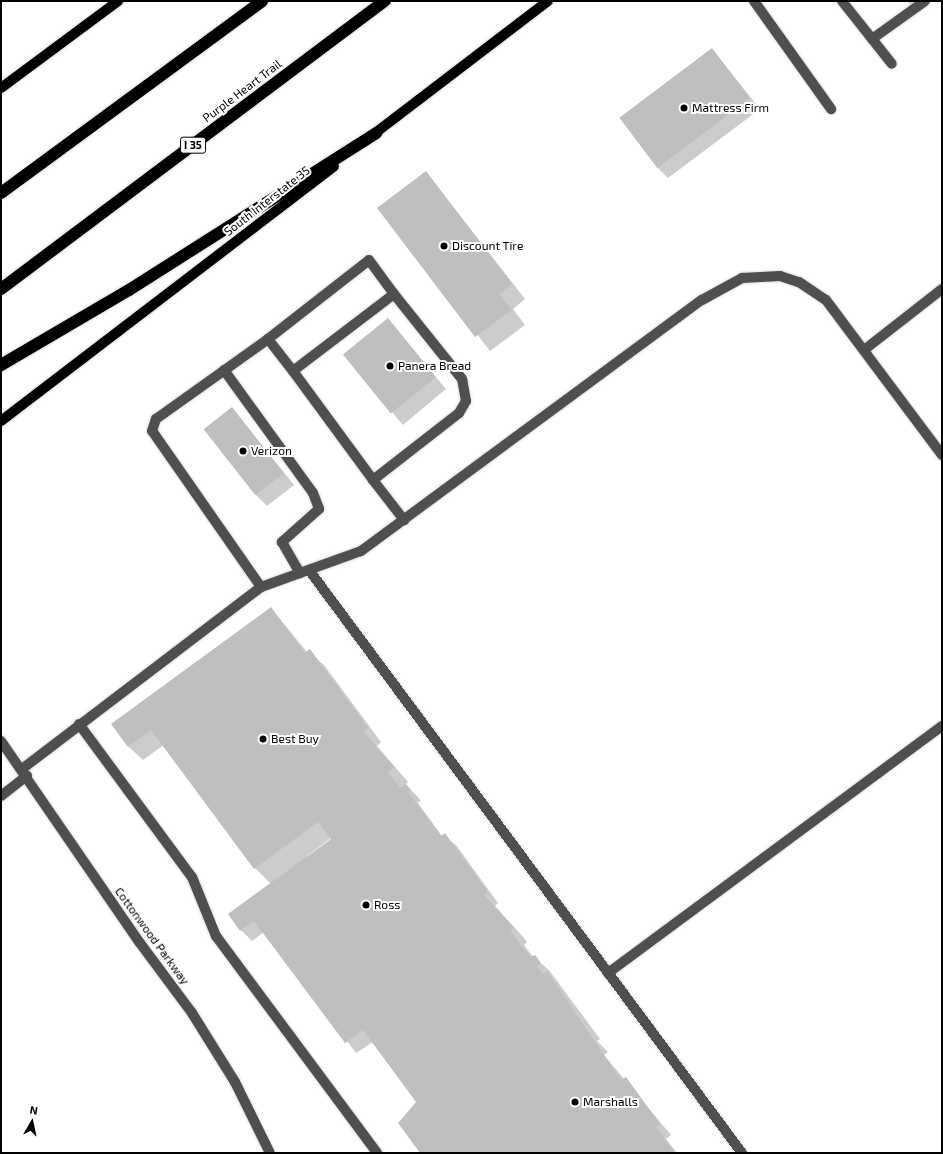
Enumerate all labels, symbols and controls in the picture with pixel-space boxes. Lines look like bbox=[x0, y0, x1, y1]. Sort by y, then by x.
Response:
street label: Purple Heart Trail bbox=[200, 57, 284, 125]
place label: Mattress Firm bbox=[692, 101, 769, 115]
marker: Mattress Firm bbox=[679, 103, 689, 113]
road number: I 35 bbox=[180, 136, 206, 154]
street label: South Interstate 35 bbox=[221, 163, 313, 239]
place label: Discount Tire bbox=[452, 239, 524, 253]
marker: Discount Tire bbox=[439, 241, 449, 251]
place label: Panera Bread bbox=[398, 359, 471, 373]
marker: Panera Bread bbox=[385, 361, 395, 371]
place label: Verizon bbox=[251, 444, 292, 458]
marker: Verizon bbox=[238, 446, 248, 456]
place label: Best Buy bbox=[271, 732, 319, 746]
marker: Best Buy bbox=[258, 734, 268, 744]
street label: Cottonwood Parkway bbox=[112, 884, 192, 988]
place label: Ross bbox=[374, 898, 400, 912]
marker: Ross bbox=[361, 900, 371, 910]
place label: Marshalls bbox=[583, 1095, 638, 1109]
marker: Marshalls bbox=[570, 1097, 580, 1107]
north arrow bbox=[12, 1102, 52, 1142]
text: N bbox=[29, 1103, 39, 1117]

